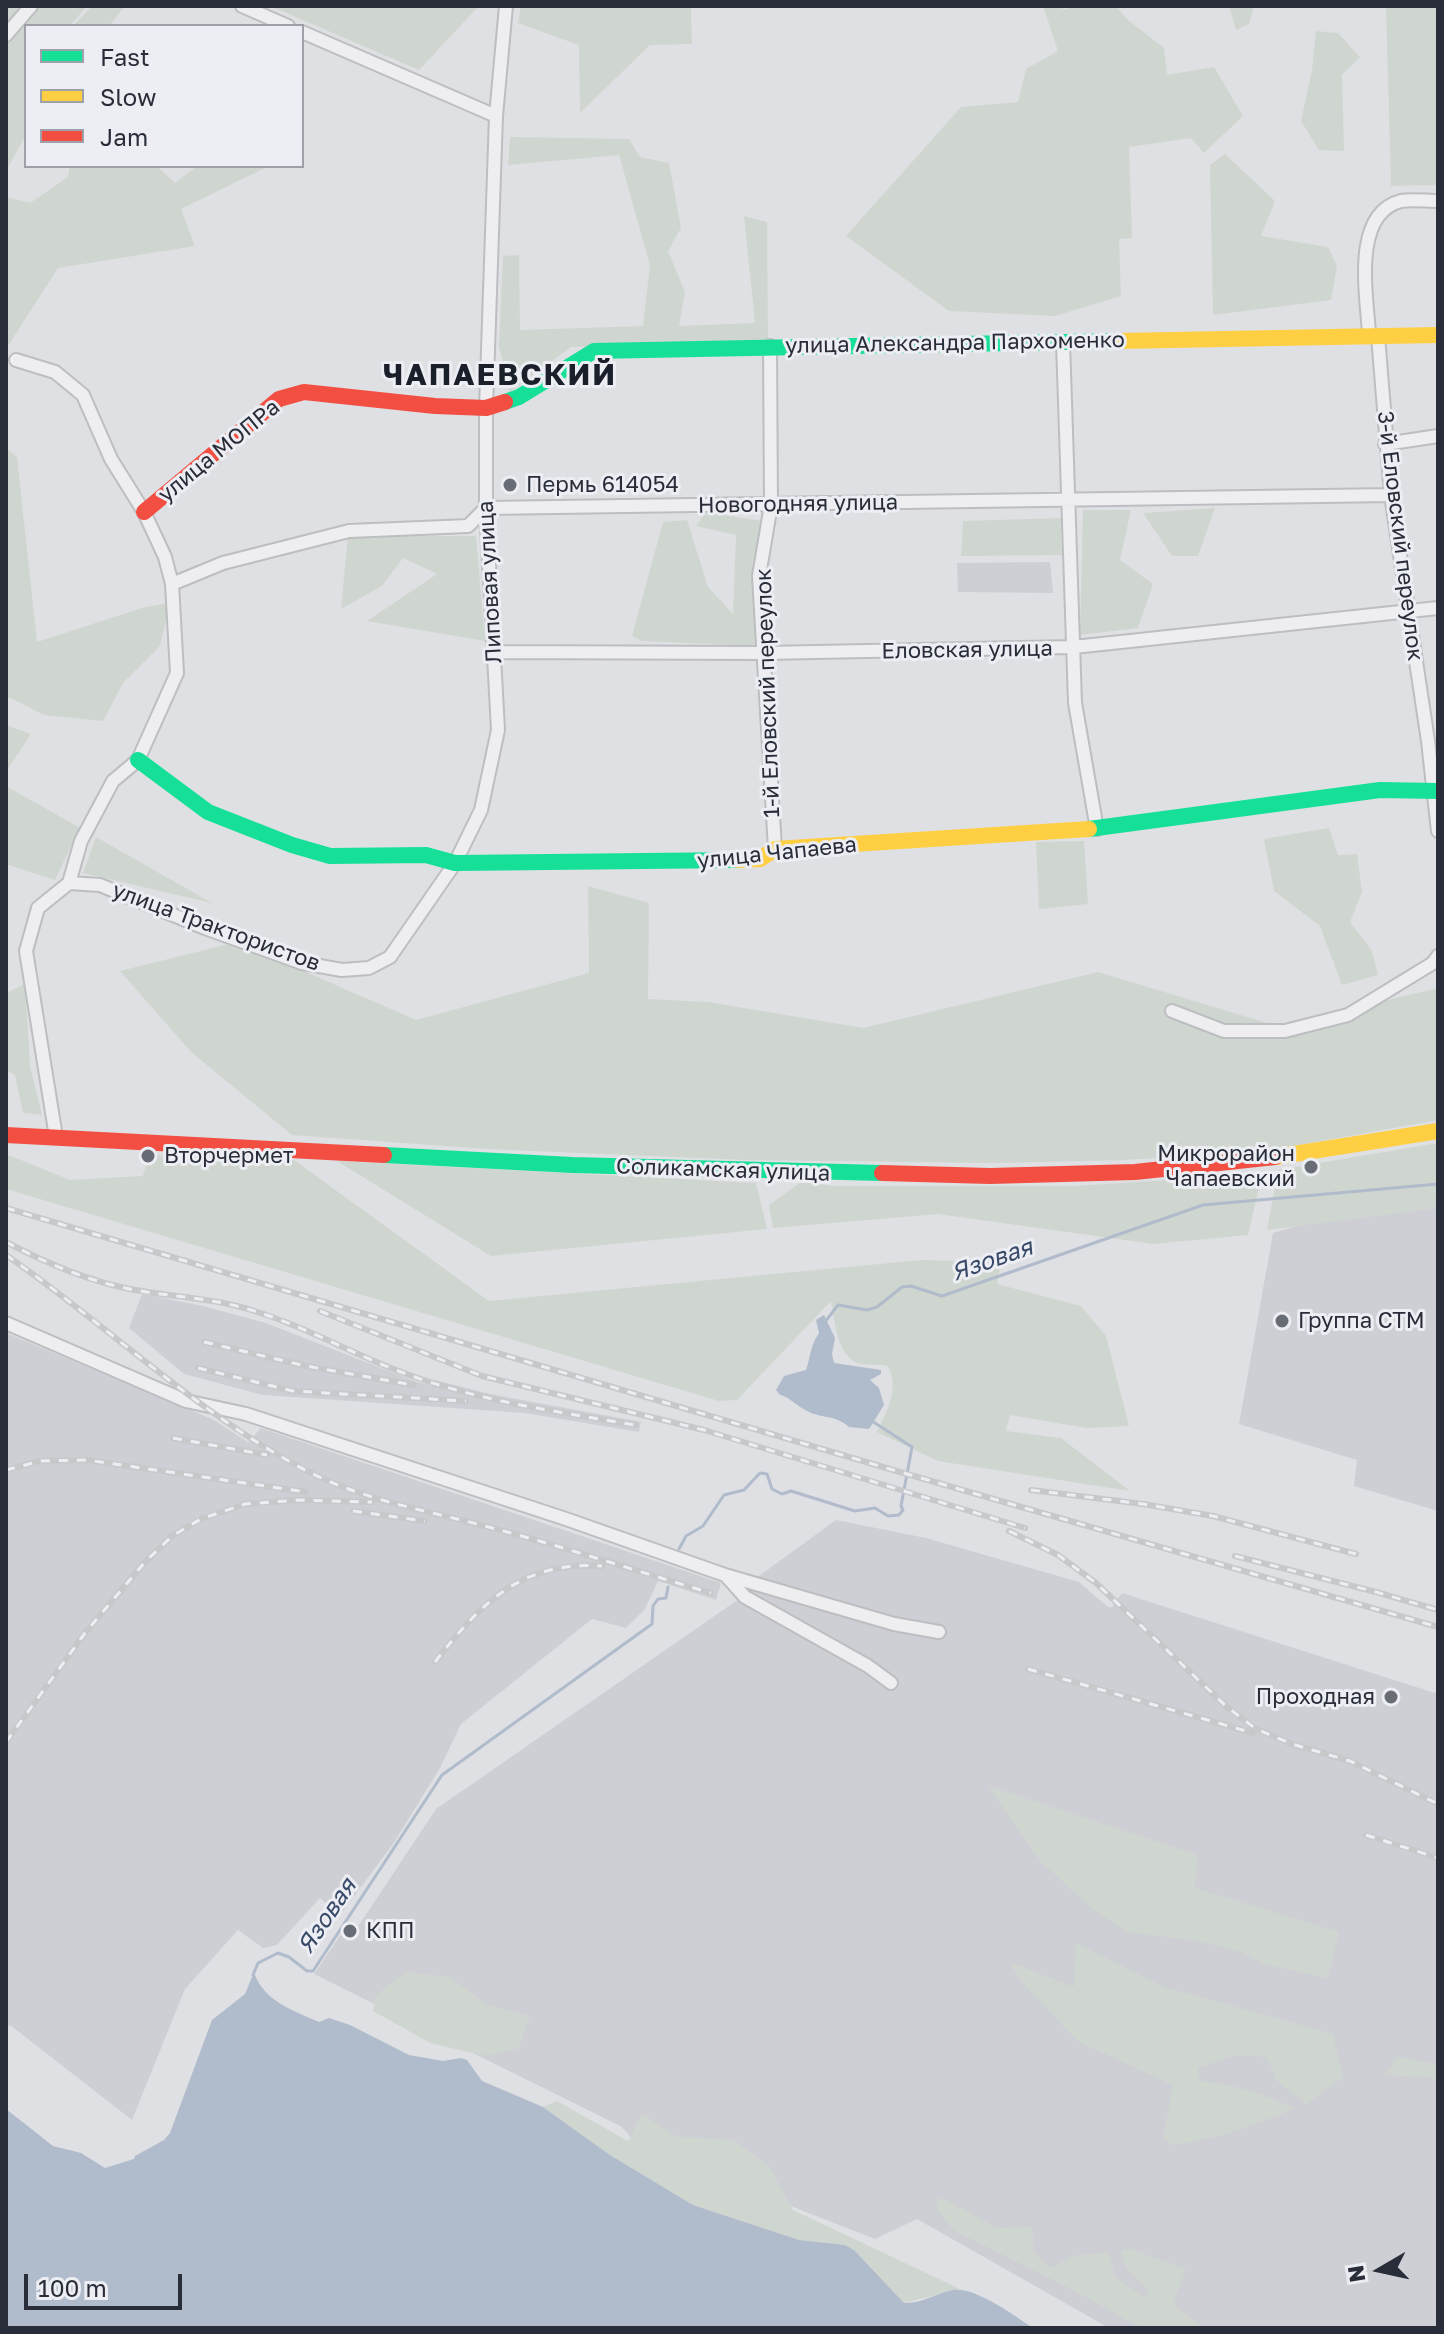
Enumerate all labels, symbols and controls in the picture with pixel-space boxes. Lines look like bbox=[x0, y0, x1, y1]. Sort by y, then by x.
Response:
legend bbox=[24, 24, 304, 168]
text: Fast bbox=[100, 42, 150, 71]
text: Slow bbox=[100, 82, 156, 111]
text: Jam bbox=[100, 122, 148, 151]
street label: улица Александра Пархоменко bbox=[785, 327, 1125, 359]
district label: ЧАПАЕВСКИЙ bbox=[383, 357, 617, 393]
street label: улица МОПРа bbox=[153, 394, 285, 508]
street label: 3-й Еловский переулок bbox=[1372, 409, 1428, 663]
place label: Пермь 614054 bbox=[526, 472, 679, 498]
marker: Пермь 614054 bbox=[501, 476, 519, 494]
street label: Новогодняя улица bbox=[698, 489, 898, 519]
street label: Липовая улица bbox=[473, 500, 507, 664]
street label: 1-й Еловский переулок bbox=[750, 568, 786, 818]
street label: Еловская улица bbox=[881, 635, 1053, 665]
street label: улица Чапаева bbox=[696, 831, 858, 875]
street label: улица Трактористов bbox=[109, 877, 323, 977]
place label: Микрорайон Чапаевский bbox=[1157, 1141, 1295, 1192]
place label: Вторчермет bbox=[164, 1143, 293, 1169]
marker: Вторчермет bbox=[139, 1147, 157, 1165]
street label: Соликамская улица bbox=[615, 1153, 831, 1187]
marker: Микрорайон Чапаевский bbox=[1302, 1158, 1320, 1176]
water label: Язовая bbox=[947, 1233, 1037, 1287]
place label: Группа СТМ bbox=[1298, 1308, 1425, 1334]
marker: Группа СТМ bbox=[1273, 1312, 1291, 1330]
place label: Проходная bbox=[1256, 1684, 1375, 1710]
marker: Проходная bbox=[1382, 1688, 1400, 1706]
water label: Язовая bbox=[292, 1873, 362, 1959]
place label: КПП bbox=[366, 1918, 414, 1944]
marker: КПП bbox=[341, 1922, 359, 1940]
north arrow bbox=[1340, 2230, 1420, 2310]
scale bar bbox=[28, 2258, 186, 2308]
text: N bbox=[1341, 2263, 1370, 2284]
text: 100 m bbox=[38, 2273, 107, 2302]

